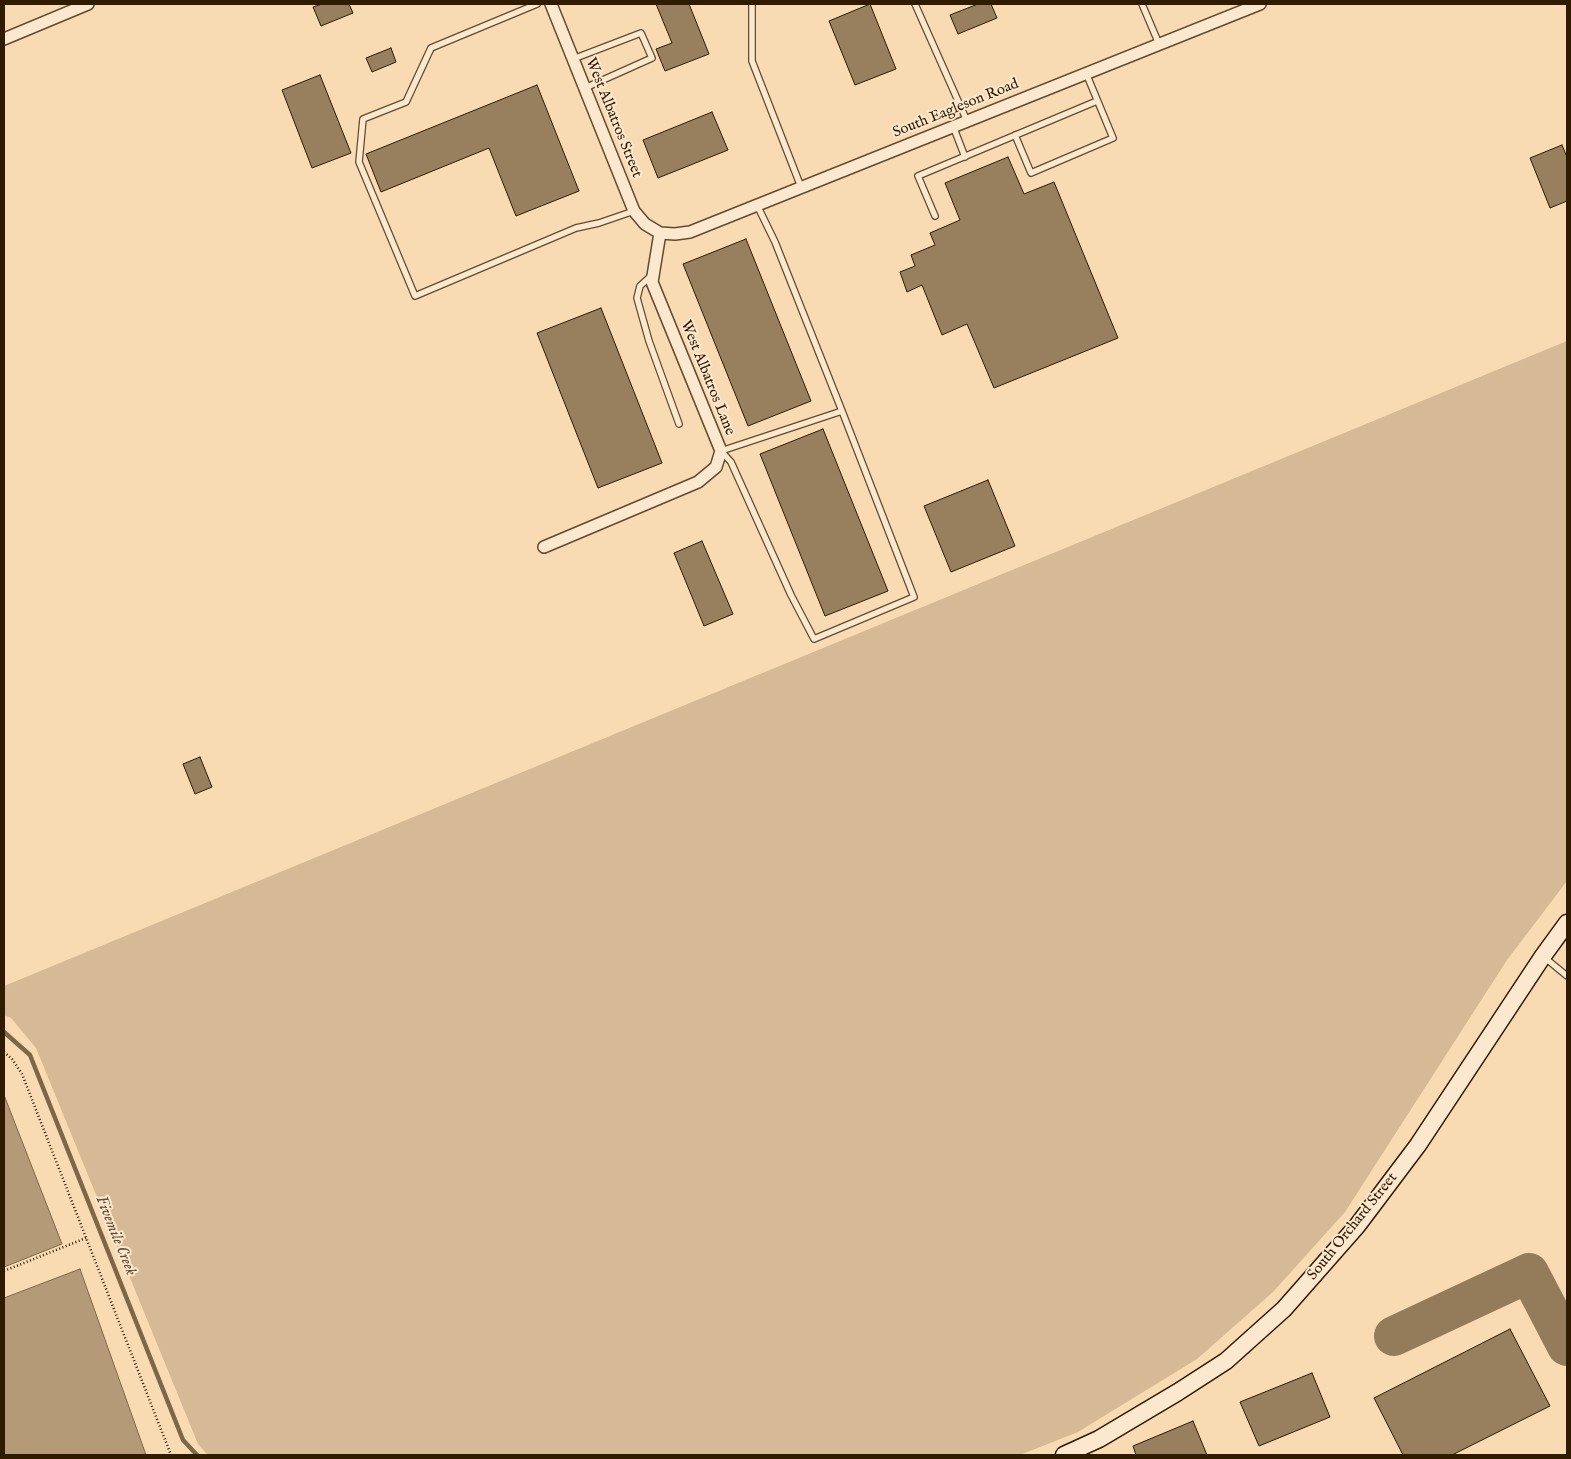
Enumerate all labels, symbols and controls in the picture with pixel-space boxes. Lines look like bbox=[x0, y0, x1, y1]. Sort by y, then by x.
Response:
street label: West Albatros Street bbox=[581, 56, 645, 180]
street label: South Eagleson Road bbox=[890, 75, 1022, 143]
street label: West Albatros Lane bbox=[676, 318, 738, 438]
street label: South Orchard Street bbox=[1304, 1170, 1402, 1284]
water label: Fivemile Creek bbox=[90, 1193, 140, 1279]

